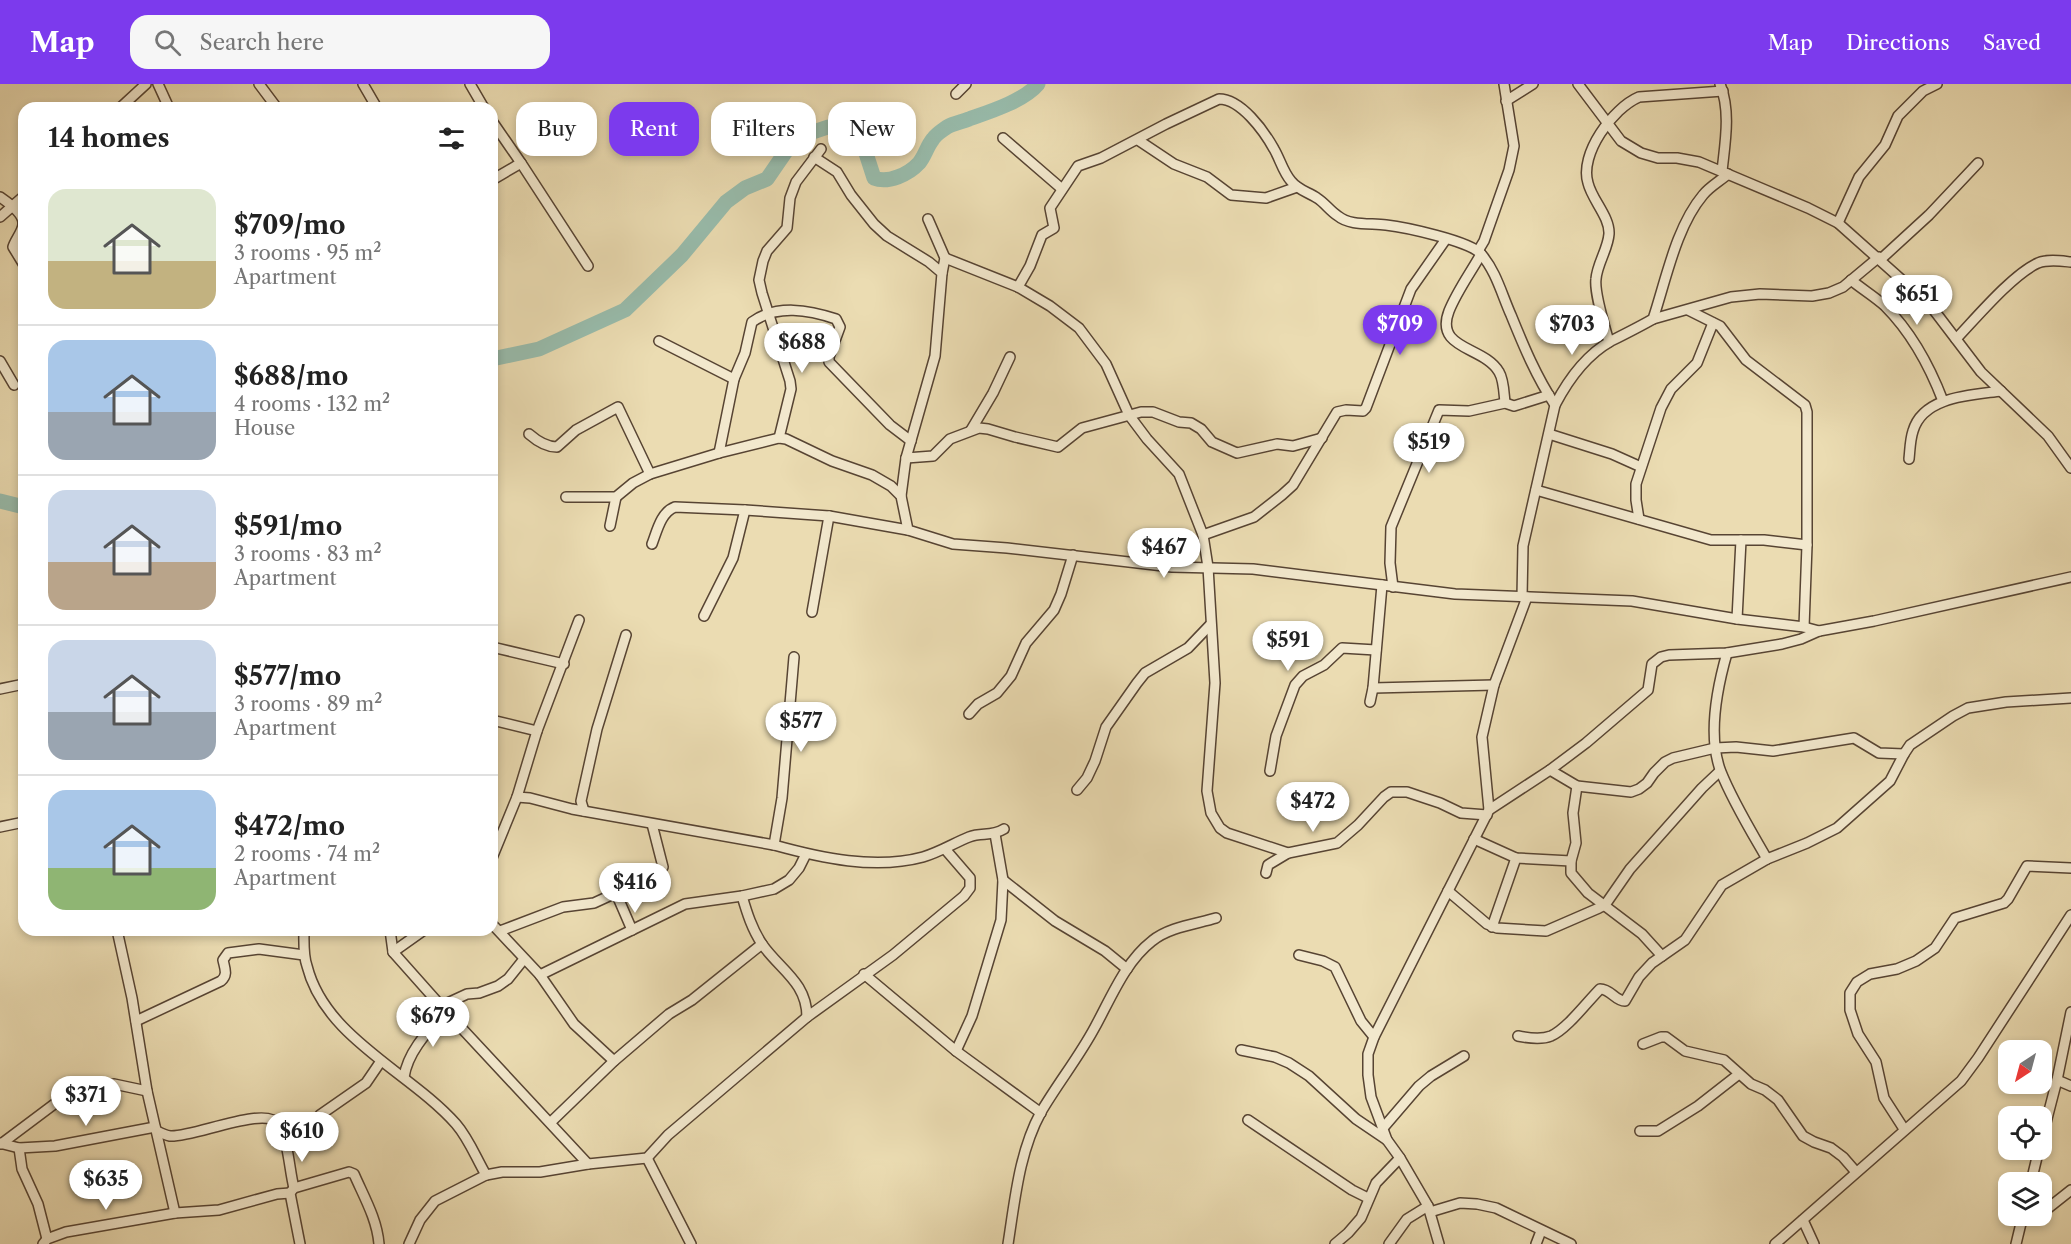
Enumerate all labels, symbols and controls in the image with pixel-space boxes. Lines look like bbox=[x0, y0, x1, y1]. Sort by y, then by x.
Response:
search box bbox=[130, 15, 550, 69]
text: Map bbox=[30, 25, 94, 59]
icon: search bbox=[151, 26, 184, 59]
text: Search here bbox=[199, 29, 324, 56]
text: Map bbox=[1768, 30, 1813, 55]
text: Directions bbox=[1846, 30, 1950, 55]
text: Saved bbox=[1983, 30, 2041, 55]
chip: Buy bbox=[516, 102, 597, 156]
chip: Rent bbox=[609, 102, 699, 156]
chip: Filters bbox=[711, 102, 816, 156]
chip: New bbox=[828, 102, 916, 156]
text: 14 homes bbox=[48, 122, 170, 154]
icon: filters bbox=[435, 122, 468, 155]
text: $709/mo bbox=[234, 209, 346, 241]
icon: home bbox=[96, 213, 168, 285]
text: 3 rooms · 95 m² bbox=[234, 241, 381, 265]
text: Apartment bbox=[234, 265, 337, 289]
pin: $651 bbox=[1881, 275, 1953, 326]
text: $651 bbox=[1895, 282, 1939, 306]
pin: $709 bbox=[1364, 305, 1436, 356]
pin: $703 bbox=[1536, 305, 1608, 356]
text: $709 bbox=[1377, 312, 1423, 336]
text: $703 bbox=[1549, 312, 1595, 336]
pin: $688 bbox=[766, 323, 838, 374]
text: $688 bbox=[778, 330, 826, 354]
text: $688/mo bbox=[234, 360, 348, 392]
icon: home bbox=[96, 364, 168, 436]
text: 4 rooms · 132 m² bbox=[234, 392, 390, 416]
text: House bbox=[234, 416, 295, 440]
pin: $519 bbox=[1393, 423, 1465, 474]
text: $519 bbox=[1407, 430, 1451, 454]
text: $591/mo bbox=[234, 510, 342, 542]
icon: home bbox=[96, 514, 168, 586]
pin: $467 bbox=[1128, 528, 1200, 579]
text: $467 bbox=[1141, 535, 1187, 559]
text: 3 rooms · 83 m² bbox=[234, 542, 382, 566]
text: Apartment bbox=[234, 566, 337, 590]
pin: $591 bbox=[1252, 621, 1324, 672]
text: $591 bbox=[1266, 628, 1310, 652]
text: $577/mo bbox=[234, 660, 341, 692]
icon: home bbox=[96, 664, 168, 736]
text: 3 rooms · 89 m² bbox=[234, 692, 382, 716]
pin: $577 bbox=[765, 702, 837, 753]
text: $577 bbox=[779, 709, 823, 733]
text: Apartment bbox=[234, 716, 337, 740]
pin: $472 bbox=[1277, 782, 1349, 833]
text: $472 bbox=[1290, 789, 1336, 813]
text: $472/mo bbox=[234, 810, 345, 842]
icon: home bbox=[96, 814, 168, 886]
text: 2 rooms · 74 m² bbox=[234, 842, 380, 866]
pin: $416 bbox=[599, 863, 671, 914]
text: Apartment bbox=[234, 866, 337, 890]
text: $416 bbox=[613, 870, 657, 894]
pin: $679 bbox=[397, 997, 469, 1048]
text: $679 bbox=[410, 1004, 456, 1028]
north arrow bbox=[1998, 1040, 2052, 1094]
map controls bbox=[1998, 1040, 2052, 1226]
pin: $371 bbox=[50, 1076, 122, 1127]
text: $371 bbox=[65, 1083, 107, 1107]
button: locate bbox=[1998, 1106, 2052, 1160]
pin: $610 bbox=[266, 1112, 338, 1163]
text: $610 bbox=[280, 1119, 324, 1143]
pin: $635 bbox=[70, 1160, 142, 1211]
text: $635 bbox=[83, 1167, 129, 1191]
button: layers bbox=[1998, 1172, 2052, 1226]

